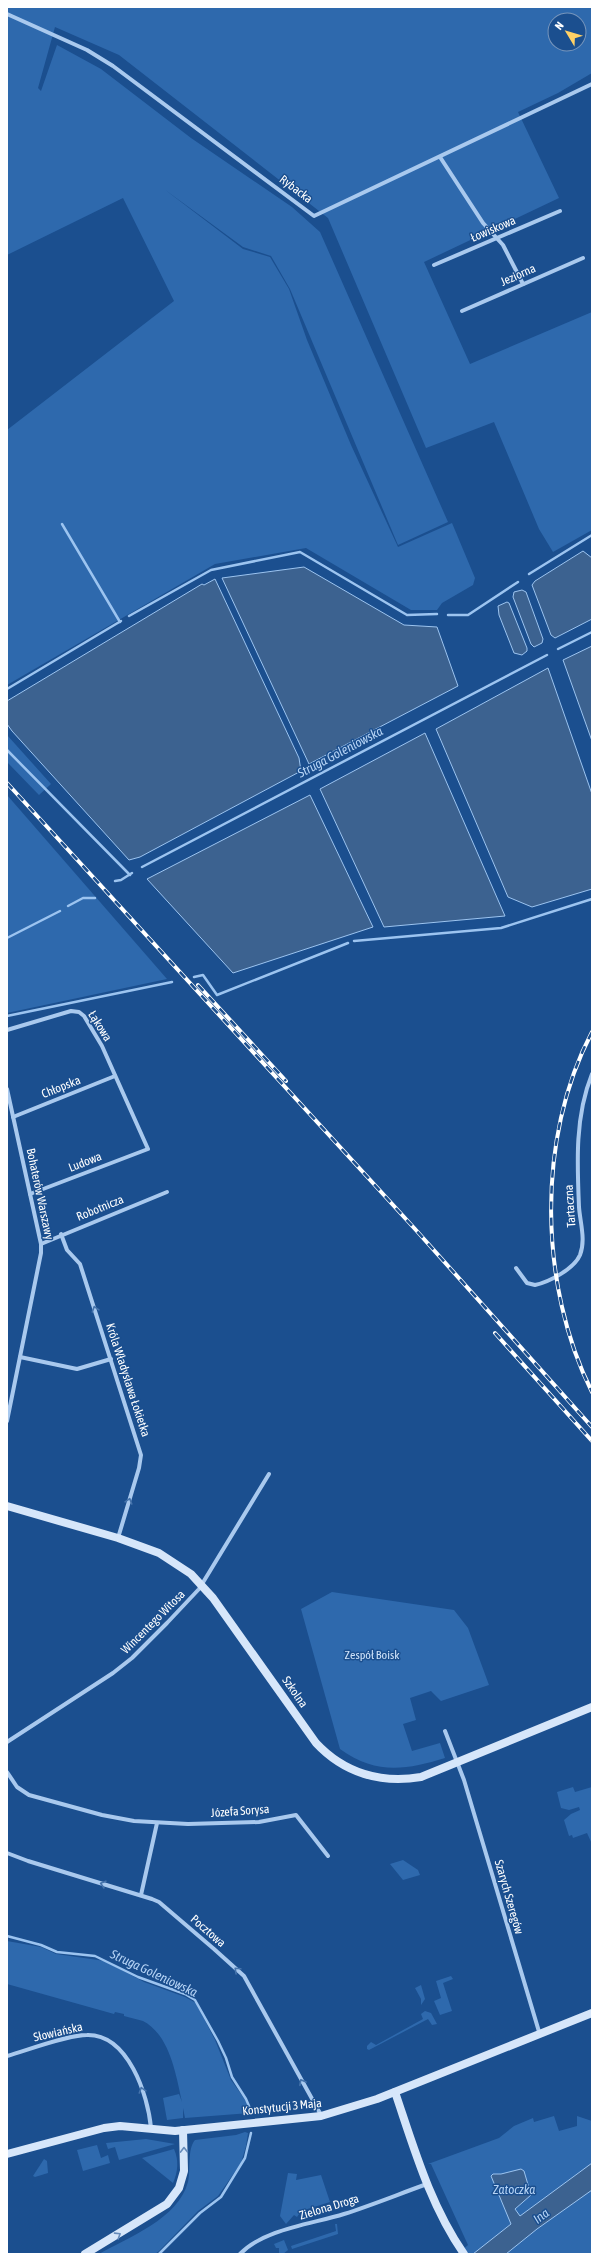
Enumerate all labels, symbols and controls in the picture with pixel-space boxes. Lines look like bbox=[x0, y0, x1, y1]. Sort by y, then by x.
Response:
north arrow bbox=[547, 12, 587, 52]
text: N bbox=[552, 20, 566, 32]
street label: Rybacka bbox=[277, 172, 315, 206]
street label: Łowiskowa bbox=[468, 213, 518, 245]
street label: Jeziorna bbox=[498, 261, 538, 289]
water label: Struga Goleniowska bbox=[294, 723, 385, 781]
street label: Łąkowa bbox=[85, 1008, 115, 1044]
street label: Chłopska bbox=[40, 1073, 82, 1101]
street label: Bohaterów Warszawy bbox=[23, 1147, 57, 1241]
street label: Ludowa bbox=[66, 1149, 104, 1175]
street label: Tartaczna bbox=[562, 1184, 578, 1228]
street label: Robotnicza bbox=[74, 1192, 126, 1224]
one-way arrow bbox=[91, 1306, 100, 1313]
street label: Króla Władysława Łokietka bbox=[103, 1321, 153, 1439]
one-way arrow bbox=[124, 1497, 133, 1504]
street label: Wincentego Witosa bbox=[118, 1587, 188, 1657]
park label: Zespół Boisk bbox=[345, 1648, 400, 1662]
street label: Szkolna bbox=[279, 1674, 311, 1710]
street label: Józefa Sorysa bbox=[210, 1802, 270, 1820]
street label: Szarych Szeregów bbox=[492, 1858, 526, 1936]
one-way arrow bbox=[100, 1881, 107, 1889]
street label: Pocztowa bbox=[188, 1912, 228, 1950]
water label: Struga Goleniowska bbox=[107, 1946, 200, 2000]
one-way arrow bbox=[234, 1967, 242, 1974]
street label: Słowiańska bbox=[32, 2020, 84, 2044]
one-way arrow bbox=[300, 2079, 307, 2086]
one-way arrow bbox=[138, 2087, 147, 2094]
street label: Konstytucji 3 Maja bbox=[242, 2096, 322, 2118]
one-way arrow bbox=[180, 2147, 188, 2153]
water label: Zatoczka bbox=[493, 2182, 535, 2197]
street label: Zielona Droga bbox=[297, 2191, 361, 2223]
water label: Ina bbox=[530, 2205, 552, 2227]
one-way arrow bbox=[114, 2232, 121, 2239]

